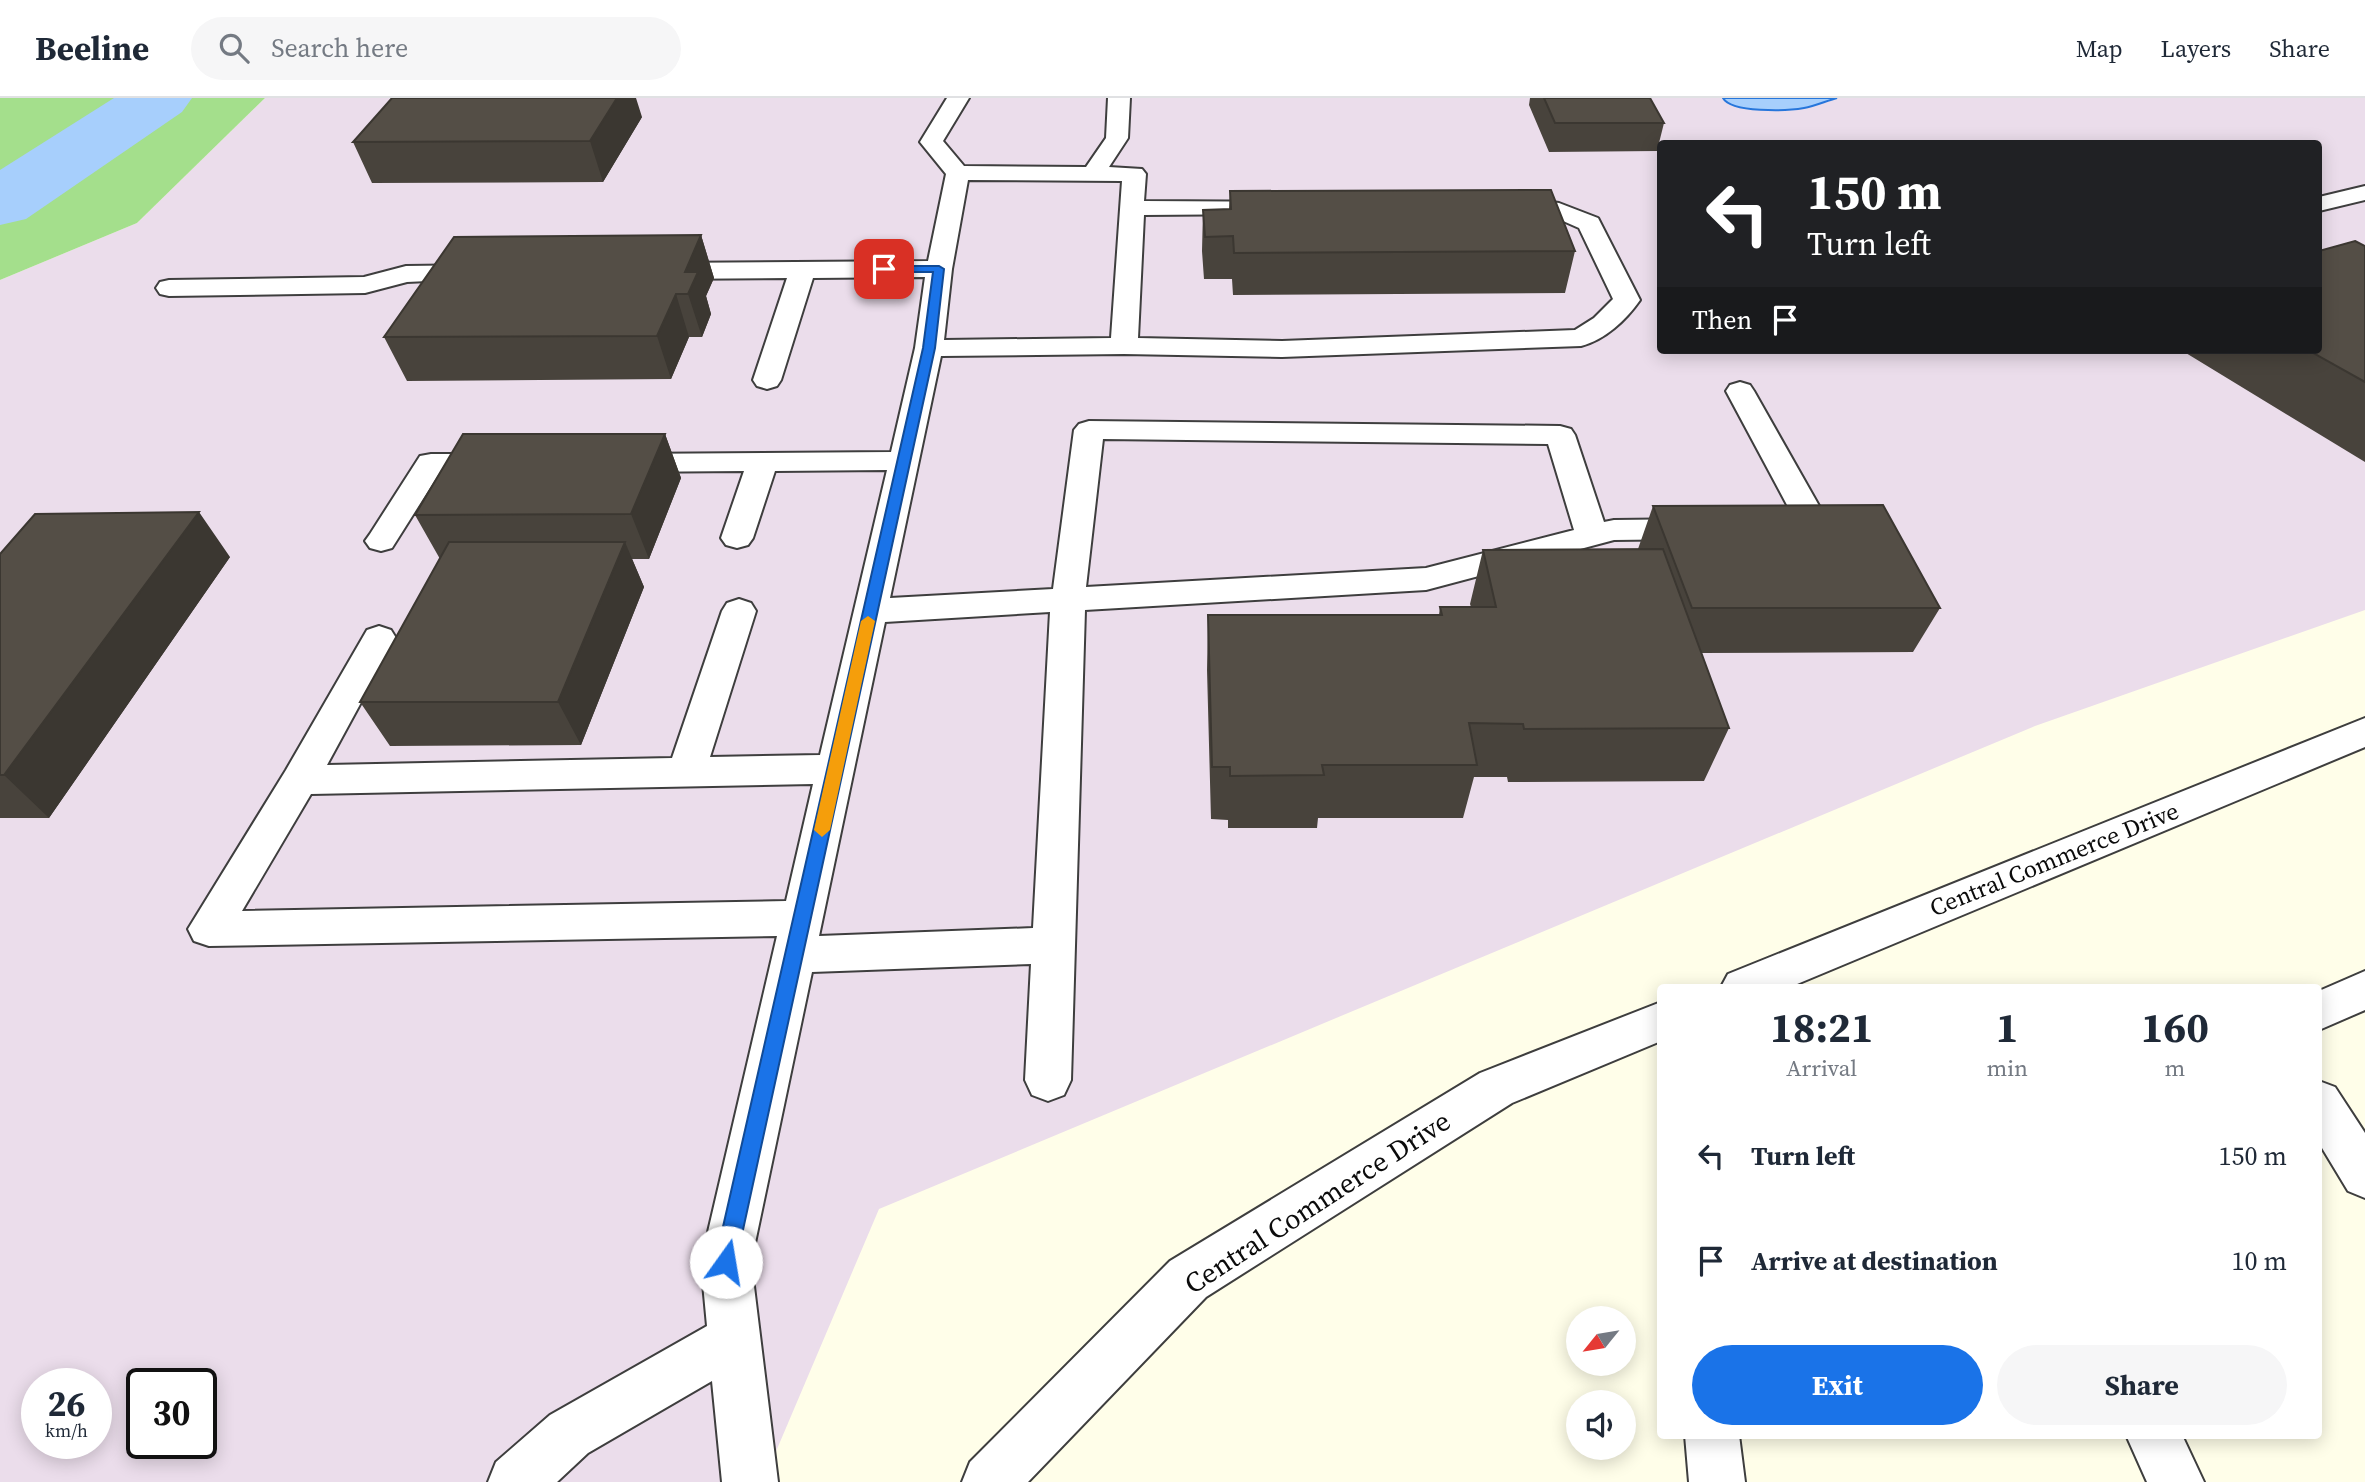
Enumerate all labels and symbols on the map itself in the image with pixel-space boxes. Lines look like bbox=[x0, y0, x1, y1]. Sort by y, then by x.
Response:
pin bbox=[854, 239, 914, 299]
street label: Central Commerce Drive bbox=[1925, 794, 2183, 924]
street label: Central Commerce Drive bbox=[1177, 1102, 1457, 1302]
position arrow bbox=[689, 1225, 763, 1299]
north arrow bbox=[1566, 1306, 1636, 1376]
speed limit sign: 30 bbox=[126, 1368, 217, 1459]

